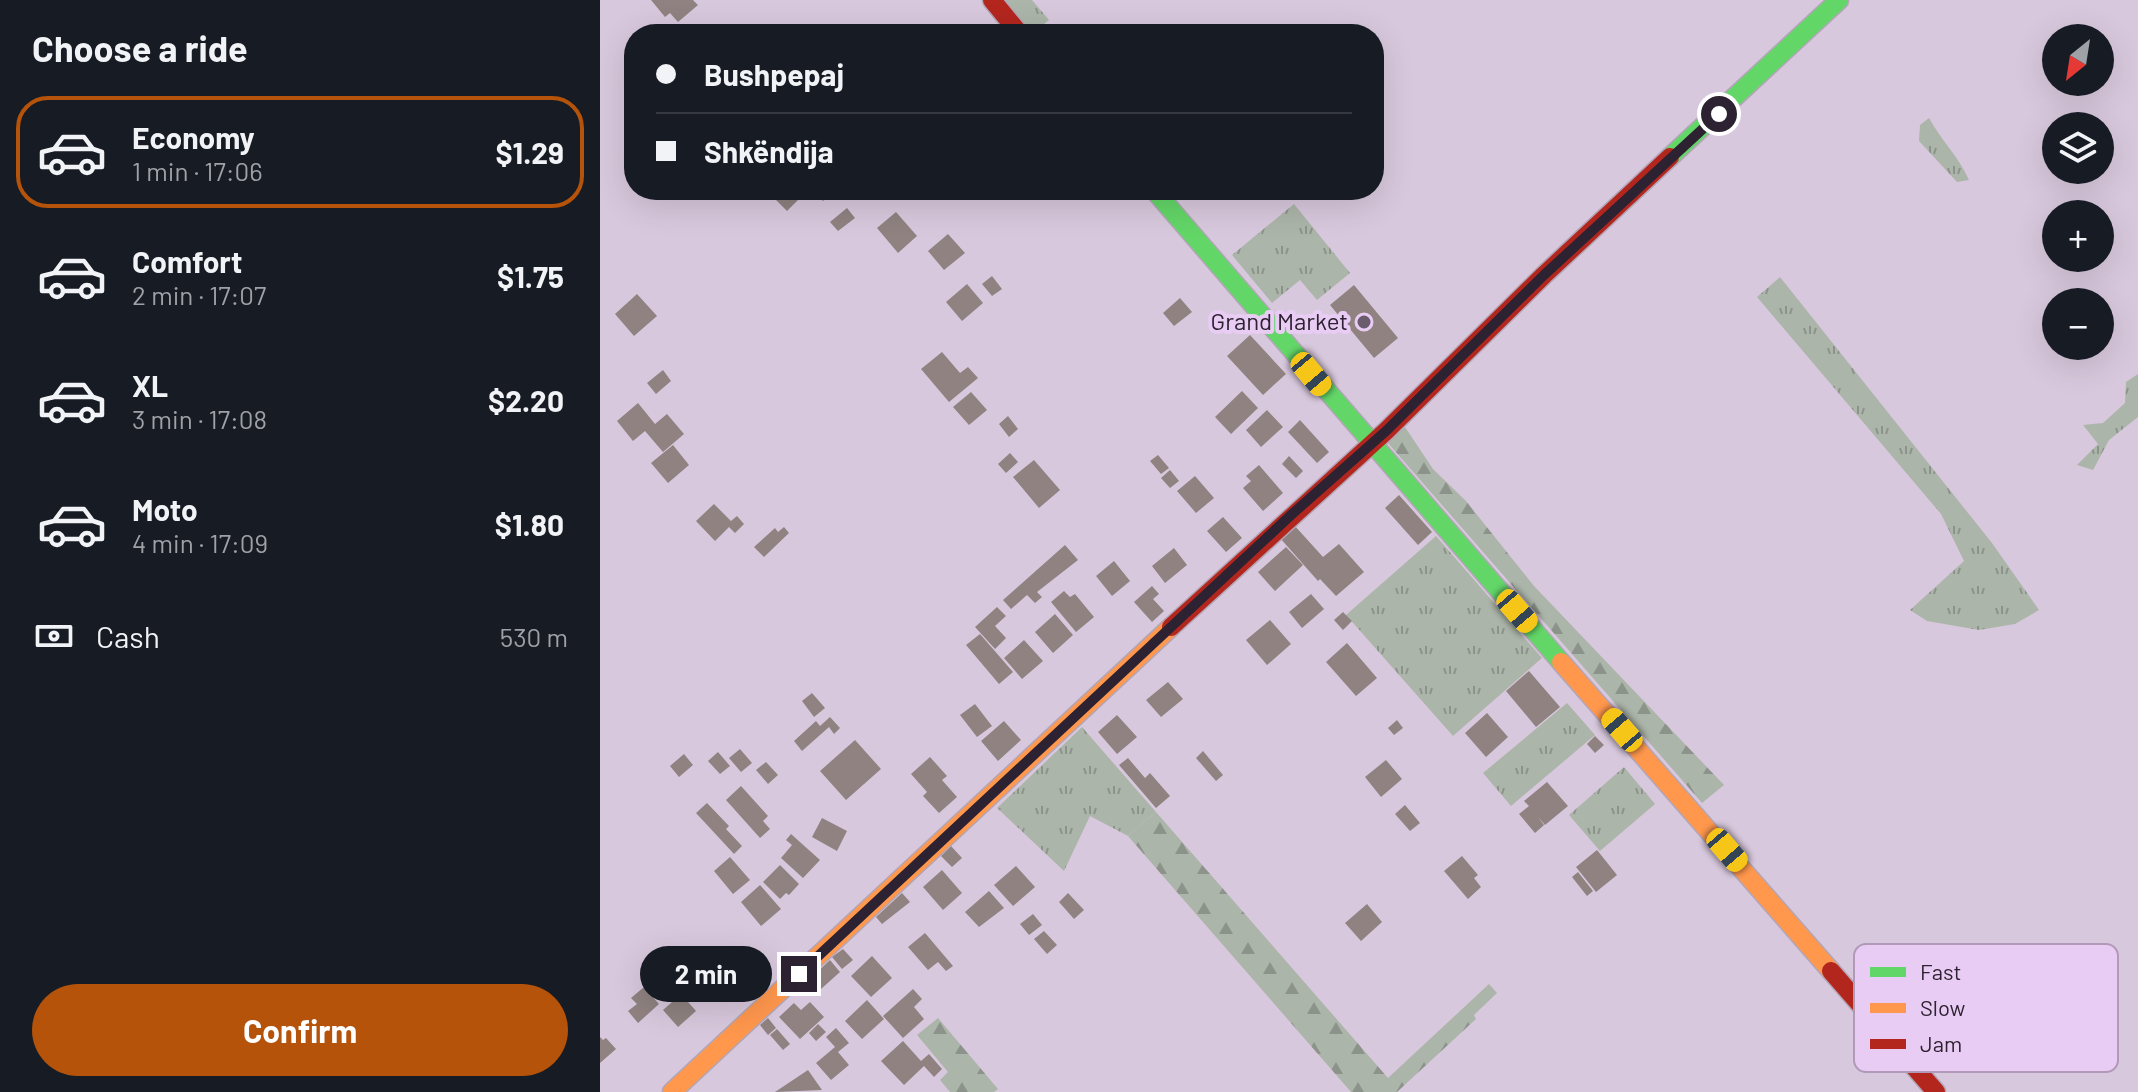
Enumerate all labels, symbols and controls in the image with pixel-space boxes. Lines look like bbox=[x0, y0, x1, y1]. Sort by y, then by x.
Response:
north arrow bbox=[2042, 24, 2114, 96]
map controls bbox=[2042, 24, 2114, 360]
text: Choose a ride bbox=[32, 26, 248, 69]
text: Bushpepaj bbox=[704, 56, 844, 92]
route start bbox=[1701, 96, 1737, 132]
button: layers bbox=[2042, 112, 2114, 184]
icon: car bbox=[36, 116, 108, 188]
text: Economy bbox=[132, 119, 255, 155]
text: Shkëndija bbox=[704, 133, 834, 169]
text: $1.29 bbox=[495, 134, 564, 170]
text: 1 min · 17:06 bbox=[132, 155, 263, 186]
button: + bbox=[2042, 200, 2114, 272]
icon: car bbox=[36, 240, 108, 312]
text: Comfort bbox=[132, 243, 242, 279]
text: $1.75 bbox=[497, 258, 564, 294]
text: 2 min · 17:07 bbox=[132, 279, 266, 310]
button: − bbox=[2042, 288, 2114, 360]
place label: Grand Market bbox=[1211, 306, 1348, 335]
marker: Grand Market bbox=[1355, 313, 1373, 331]
car bbox=[1286, 348, 1336, 400]
icon: car bbox=[36, 364, 108, 436]
text: XL bbox=[132, 367, 168, 403]
text: $2.20 bbox=[488, 382, 564, 418]
text: 3 min · 17:08 bbox=[132, 403, 267, 434]
icon: car bbox=[36, 488, 108, 560]
text: Moto bbox=[132, 491, 198, 527]
text: $1.80 bbox=[495, 506, 564, 542]
text: 4 min · 17:09 bbox=[132, 527, 268, 558]
car bbox=[1492, 585, 1542, 637]
icon: cash bbox=[32, 614, 76, 658]
text: Cash bbox=[96, 618, 160, 654]
text: 530 m bbox=[500, 621, 568, 652]
car bbox=[1597, 704, 1647, 756]
car bbox=[1702, 824, 1752, 876]
legend bbox=[1854, 944, 2118, 1072]
callout: 2 min bbox=[639, 946, 771, 1002]
route end bbox=[781, 956, 817, 992]
text: 2 min bbox=[675, 958, 737, 989]
text: Fast bbox=[1920, 958, 1962, 984]
button: Confirm bbox=[32, 984, 568, 1076]
text: Slow bbox=[1920, 994, 1965, 1020]
text: Jam bbox=[1920, 1030, 1962, 1056]

